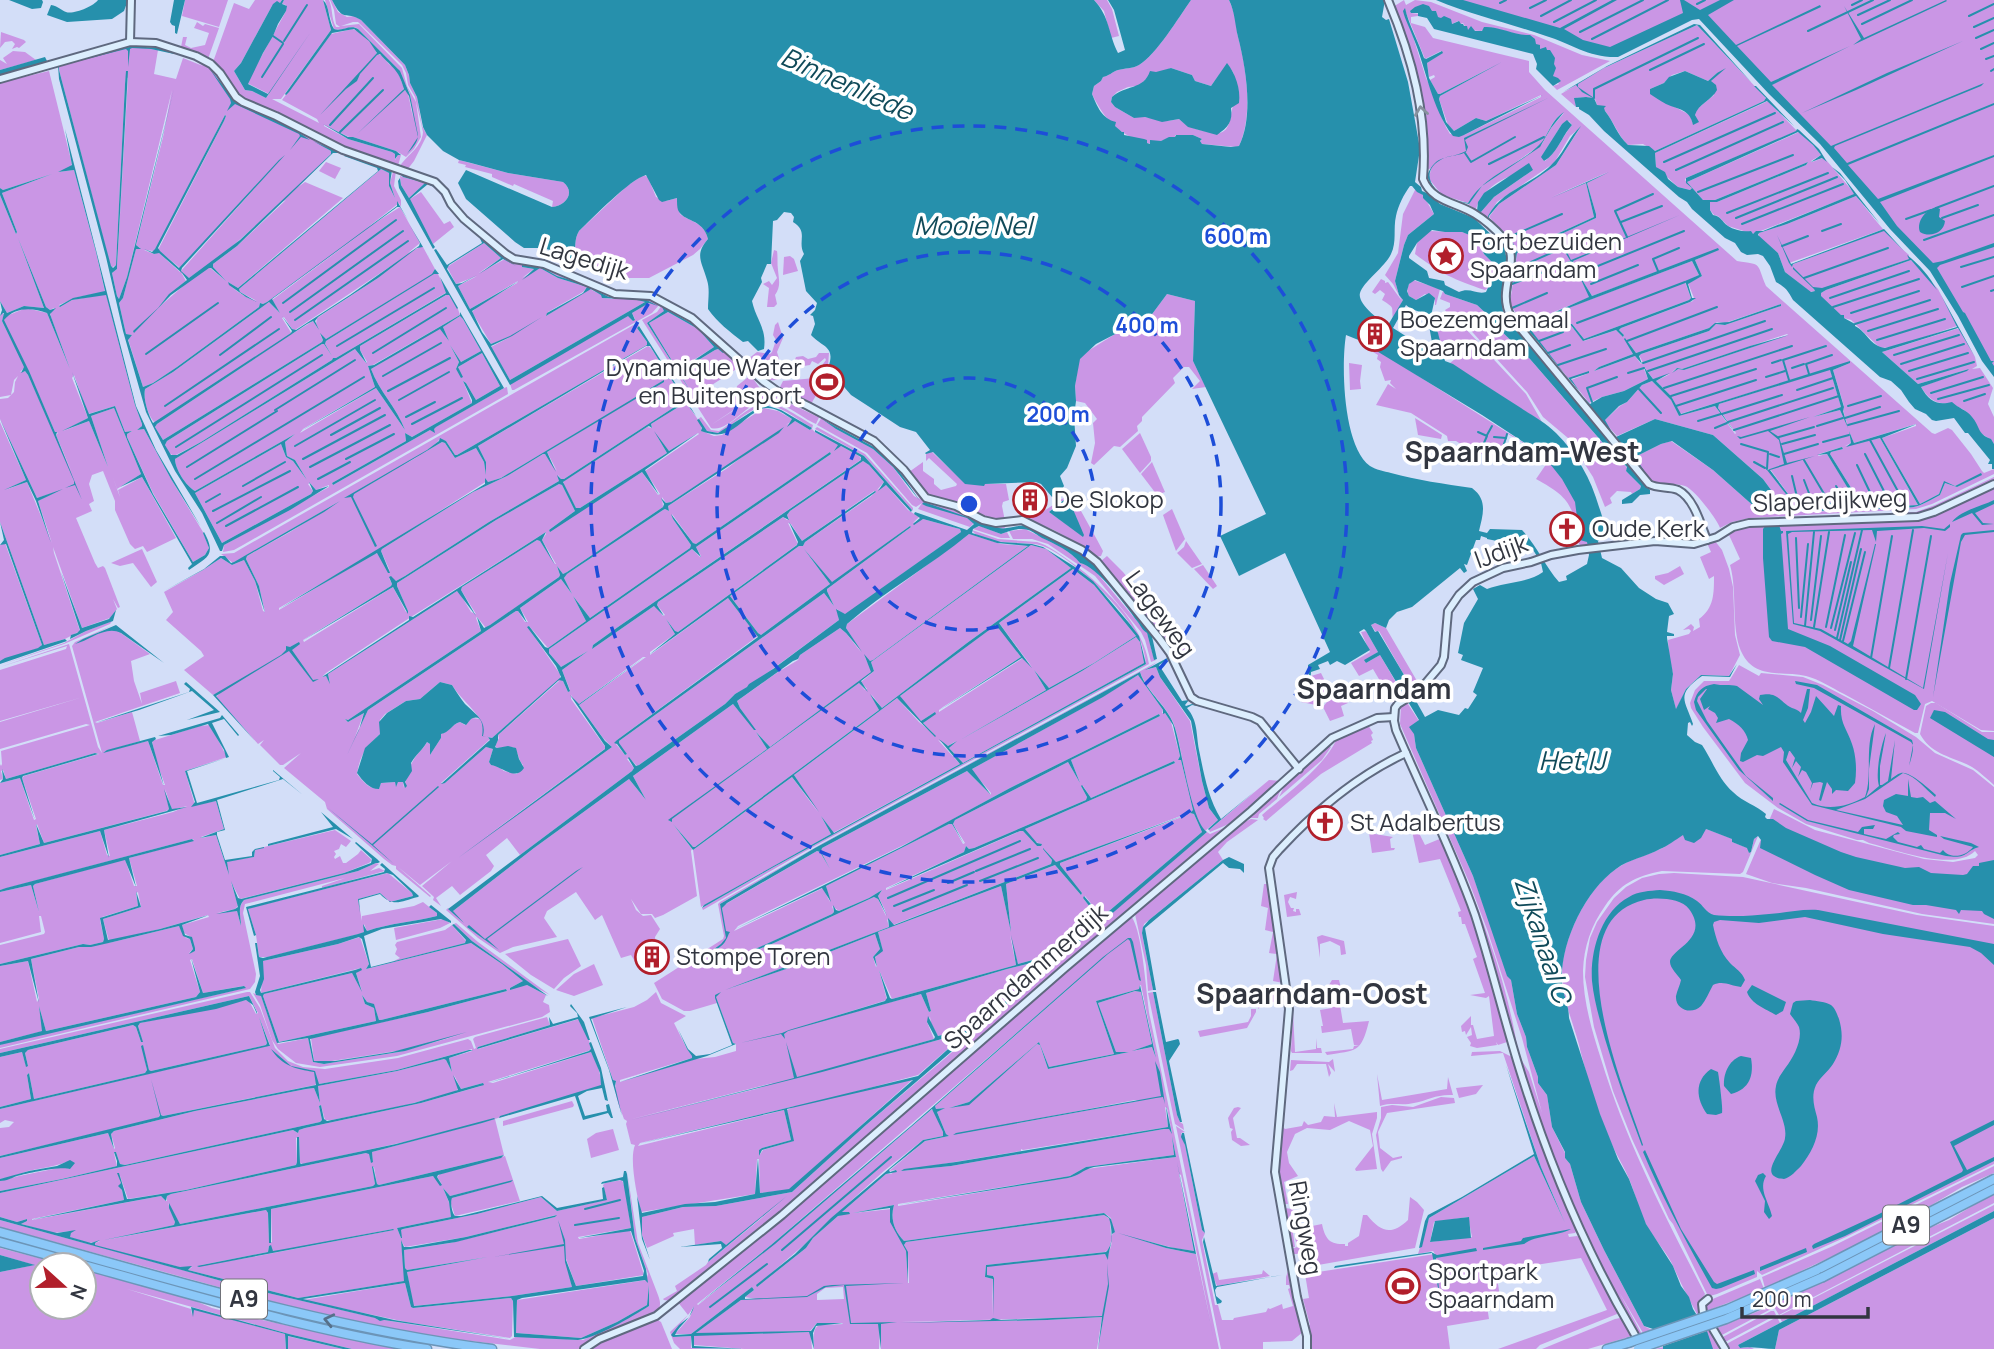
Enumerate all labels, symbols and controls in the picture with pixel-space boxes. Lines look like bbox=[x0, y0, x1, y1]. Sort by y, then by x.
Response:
water label: Binnenliede bbox=[776, 38, 921, 129]
one-way arrow bbox=[1414, 105, 1429, 116]
water label: Mooie Nel bbox=[914, 207, 1035, 243]
text: 600 m bbox=[1204, 222, 1268, 250]
place label: Fort bezuiden Spaarndam bbox=[1470, 224, 1622, 285]
street label: Lagedijk bbox=[536, 228, 634, 287]
place icon: Fort bezuiden Spaarndam bbox=[1427, 237, 1465, 275]
place label: Boezemgemaal Spaarndam bbox=[1400, 302, 1569, 363]
text: 400 m bbox=[1115, 311, 1179, 339]
building icon: Boezemgemaal Spaarndam bbox=[1356, 315, 1394, 353]
place label: Dynamique Water en Buitensport bbox=[606, 350, 802, 411]
sports icon: Dynamique Water en Buitensport bbox=[808, 363, 846, 401]
text: 200 m bbox=[1026, 400, 1090, 428]
district label: Spaarndam-West bbox=[1404, 432, 1640, 470]
street label: Slaperdijkweg bbox=[1752, 480, 1908, 519]
building icon: De Slokop bbox=[1011, 481, 1049, 519]
place label: De Slokop bbox=[1054, 482, 1164, 515]
centre of rings bbox=[957, 492, 981, 516]
church icon: Oude Kerk bbox=[1548, 510, 1586, 548]
place label: Oude Kerk bbox=[1592, 511, 1706, 544]
street label: IJdijk bbox=[1469, 525, 1533, 575]
street label: Lageweg bbox=[1119, 563, 1204, 663]
district label: Spaarndam bbox=[1297, 669, 1451, 707]
water label: Het IJ bbox=[1539, 742, 1608, 778]
church icon: St Adalbertus bbox=[1306, 804, 1344, 842]
place label: St Adalbertus bbox=[1350, 805, 1501, 838]
water label: Zijkanaal C bbox=[1507, 872, 1582, 1009]
street label: Spaarndammerdijk bbox=[936, 895, 1115, 1056]
building icon: Stompe Toren bbox=[633, 938, 671, 976]
place label: Stompe Toren bbox=[676, 939, 830, 972]
district label: Spaarndam-Oost bbox=[1196, 974, 1428, 1012]
street label: Ringweg bbox=[1282, 1178, 1331, 1278]
road number: A9 bbox=[1883, 1206, 1929, 1244]
north arrow bbox=[28, 1251, 98, 1321]
place label: Sportpark Spaarndam bbox=[1428, 1254, 1554, 1315]
sports icon: Sportpark Spaarndam bbox=[1384, 1267, 1422, 1305]
scale bar bbox=[1742, 1276, 1868, 1320]
road number: A9 bbox=[221, 1280, 267, 1318]
text: N bbox=[64, 1281, 93, 1303]
text: 200 m bbox=[1752, 1285, 1812, 1313]
one-way arrow bbox=[323, 1314, 335, 1329]

